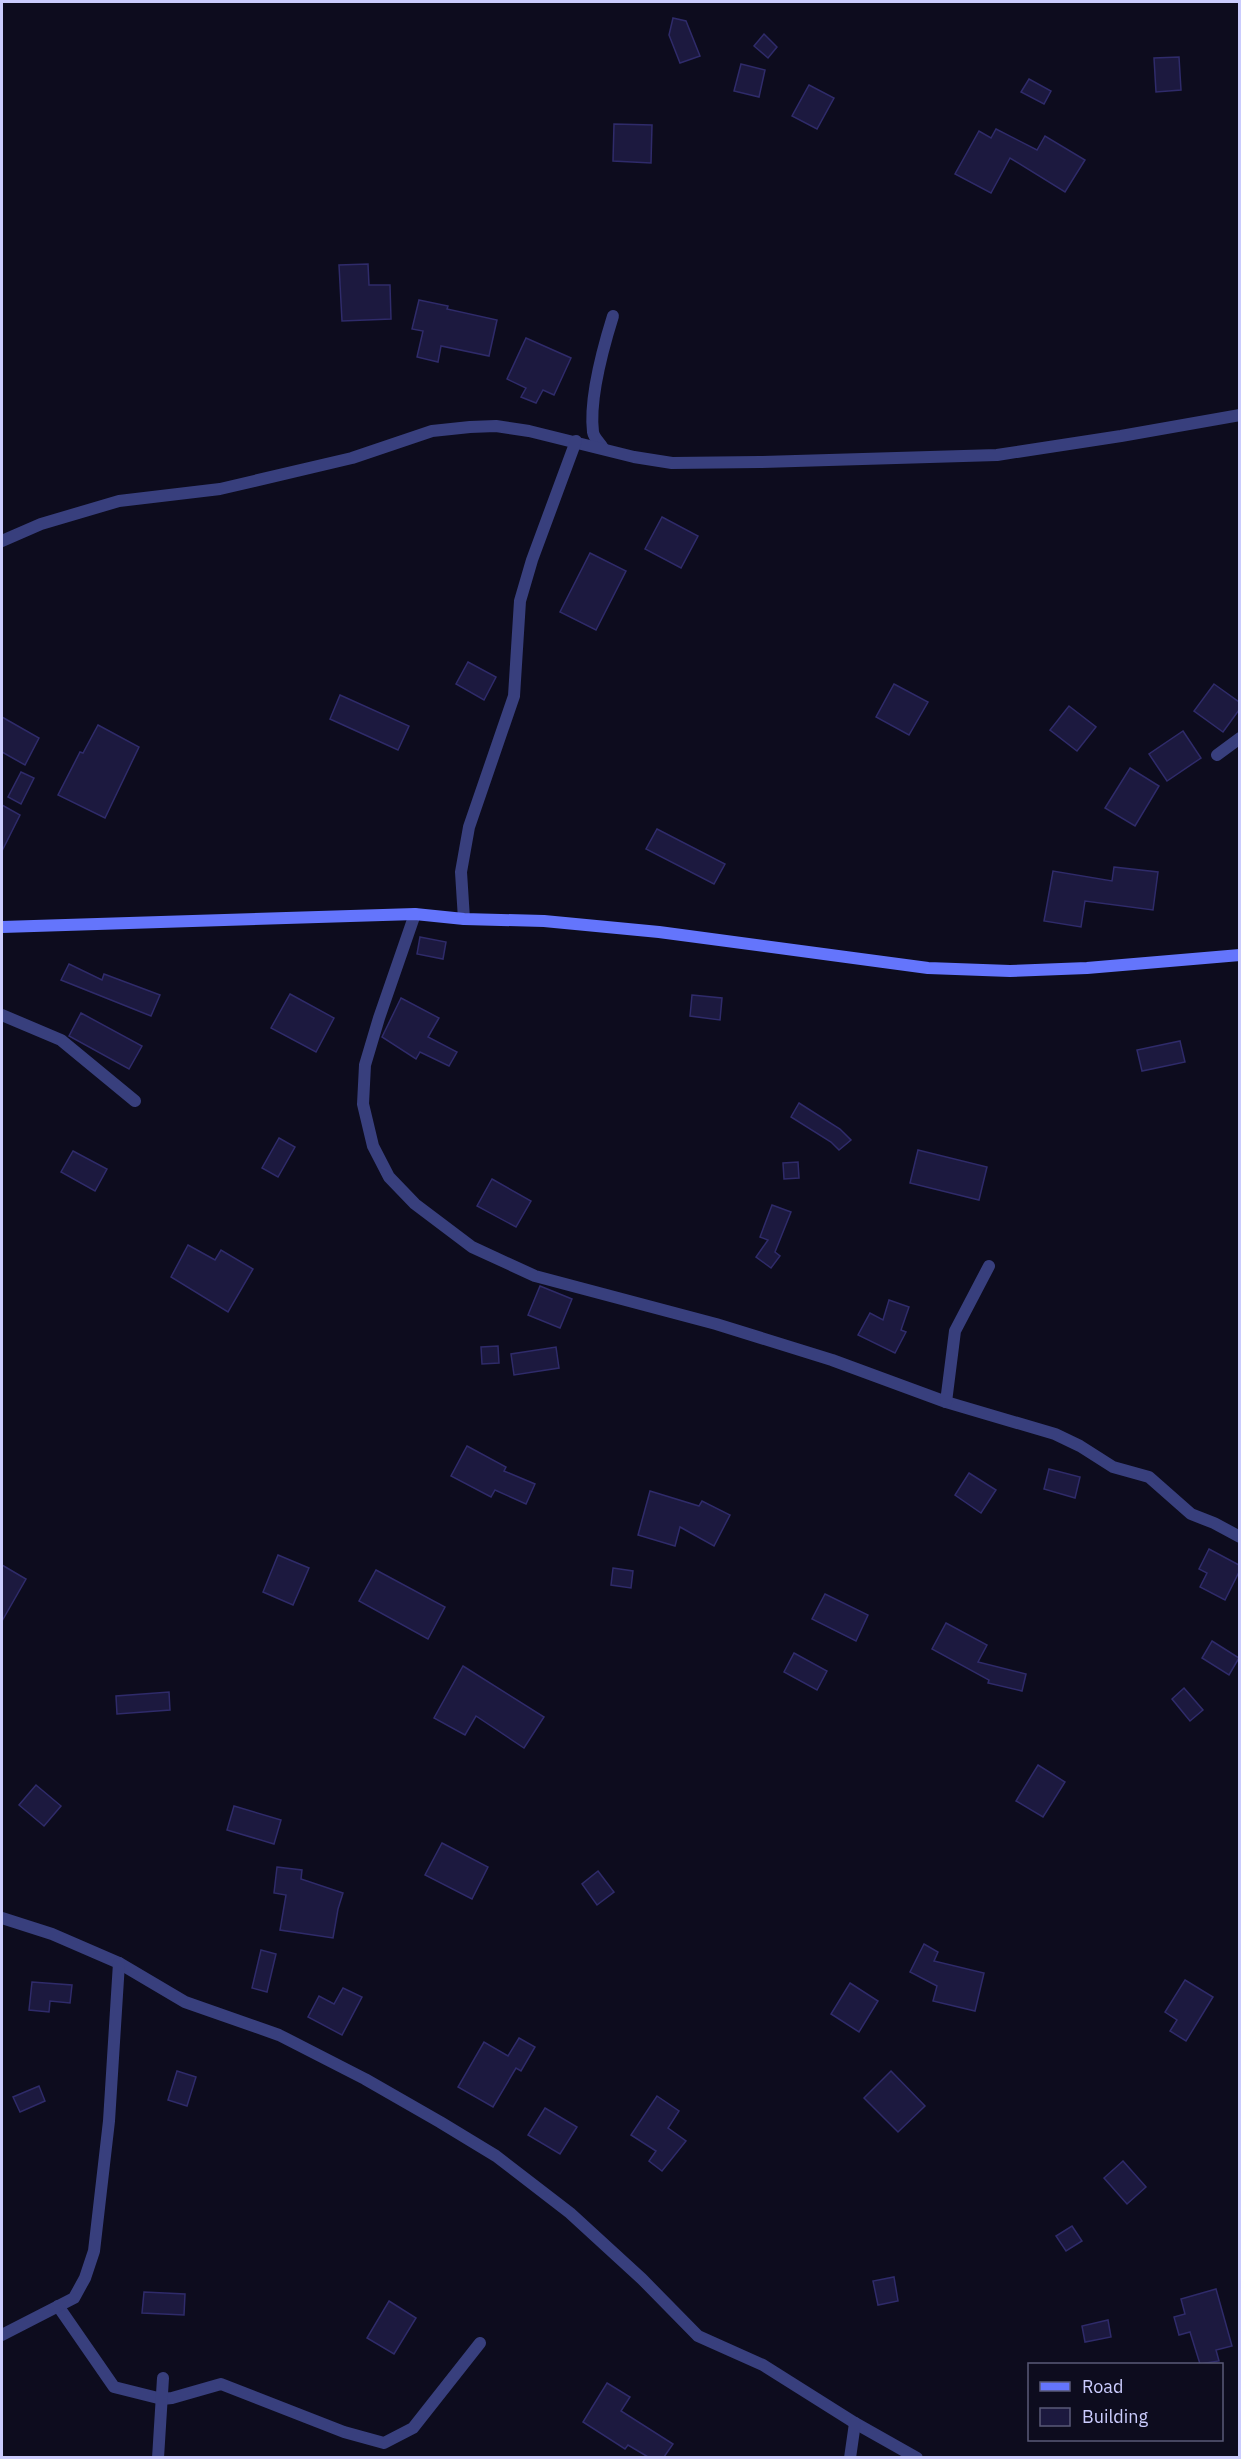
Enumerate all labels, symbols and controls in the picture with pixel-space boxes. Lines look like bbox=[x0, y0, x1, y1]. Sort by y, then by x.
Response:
legend bbox=[1028, 2363, 1223, 2441]
text: Road bbox=[1082, 2375, 1123, 2398]
text: Building bbox=[1082, 2405, 1149, 2428]

